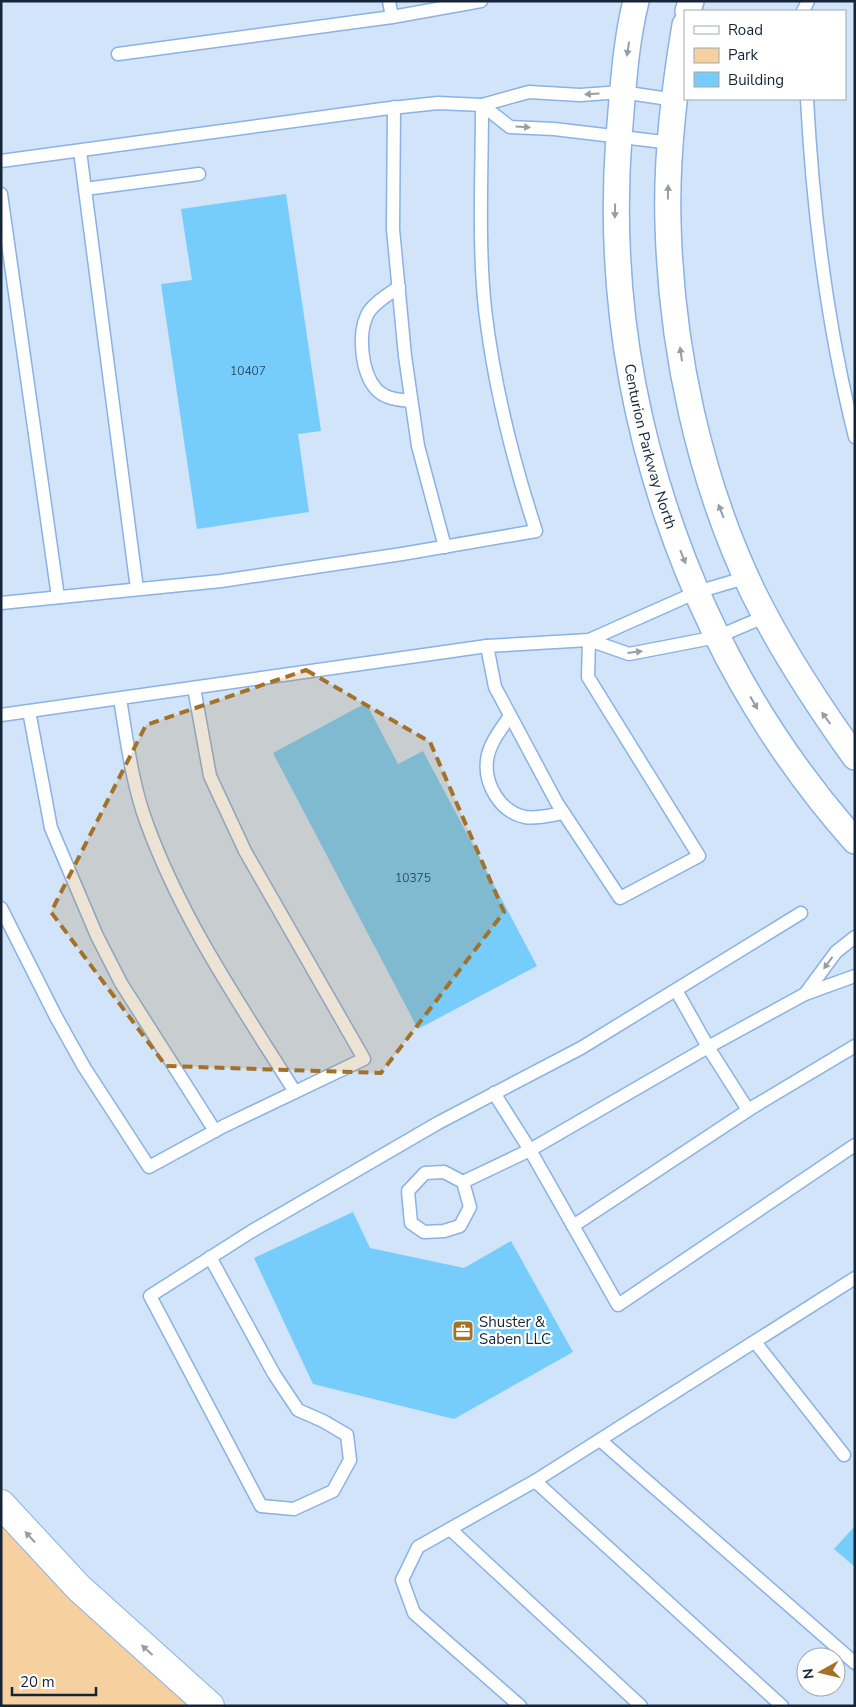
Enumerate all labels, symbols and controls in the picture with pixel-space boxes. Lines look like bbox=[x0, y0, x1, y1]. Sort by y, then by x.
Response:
legend bbox=[684, 10, 846, 100]
text: Road bbox=[728, 20, 763, 40]
one-way arrow bbox=[623, 42, 631, 58]
text: Park bbox=[728, 45, 758, 65]
text: Building bbox=[728, 70, 784, 90]
one-way arrow bbox=[584, 90, 600, 98]
one-way arrow bbox=[516, 124, 532, 132]
one-way arrow bbox=[664, 184, 672, 200]
one-way arrow bbox=[611, 203, 619, 219]
one-way arrow bbox=[676, 346, 684, 362]
street label: Centurion Parkway North bbox=[620, 362, 681, 532]
house number: 10407 bbox=[230, 363, 266, 379]
one-way arrow bbox=[717, 503, 725, 518]
one-way arrow bbox=[679, 550, 687, 565]
one-way arrow bbox=[628, 648, 644, 656]
one-way arrow bbox=[750, 696, 758, 710]
one-way arrow bbox=[821, 711, 831, 725]
house number: 10375 bbox=[395, 870, 431, 886]
one-way arrow bbox=[823, 956, 833, 970]
place label: Shuster & Saben LLC bbox=[479, 1312, 551, 1349]
office icon: Shuster & Saben LLC bbox=[451, 1319, 475, 1343]
one-way arrow bbox=[25, 1531, 36, 1544]
one-way arrow bbox=[142, 1644, 154, 1656]
north arrow bbox=[796, 1647, 846, 1697]
scale bar bbox=[12, 1664, 96, 1696]
text: N bbox=[798, 1667, 819, 1680]
text: 20 m bbox=[20, 1672, 55, 1692]

